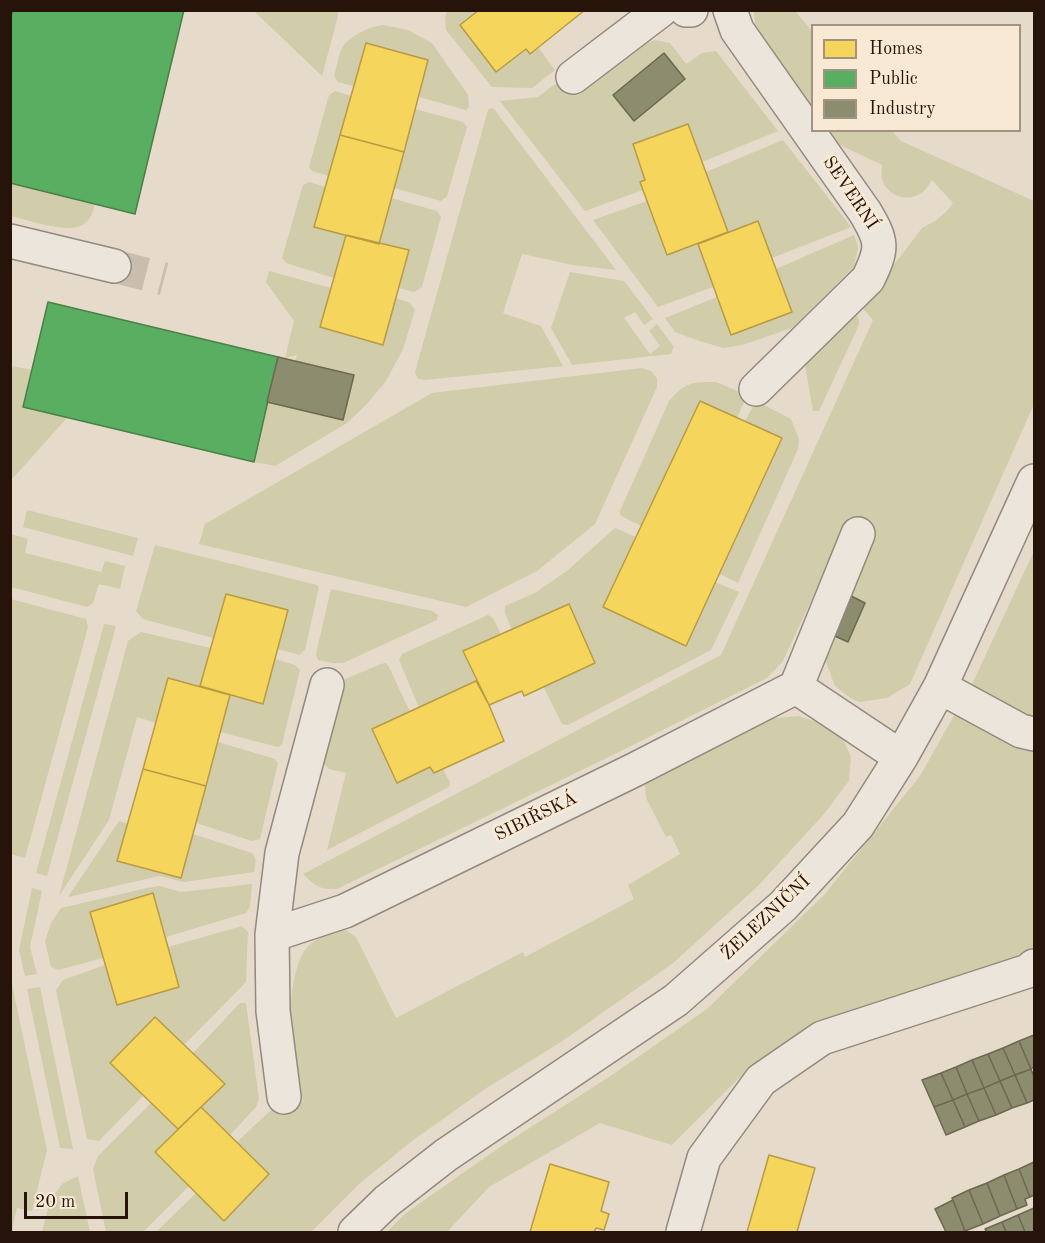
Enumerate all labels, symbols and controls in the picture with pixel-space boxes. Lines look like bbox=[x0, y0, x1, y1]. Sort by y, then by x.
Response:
legend bbox=[811, 24, 1021, 132]
text: Homes bbox=[869, 40, 923, 58]
text: Public bbox=[869, 70, 918, 88]
text: Industry bbox=[869, 100, 936, 118]
street label: SEVERNÍ bbox=[818, 152, 882, 234]
street label: SIBIŘSKÁ bbox=[491, 788, 581, 846]
street label: ŽELEZNIČNÍ bbox=[717, 871, 815, 965]
scale bar bbox=[27, 1180, 130, 1218]
text: 20 m bbox=[35, 1193, 75, 1211]

